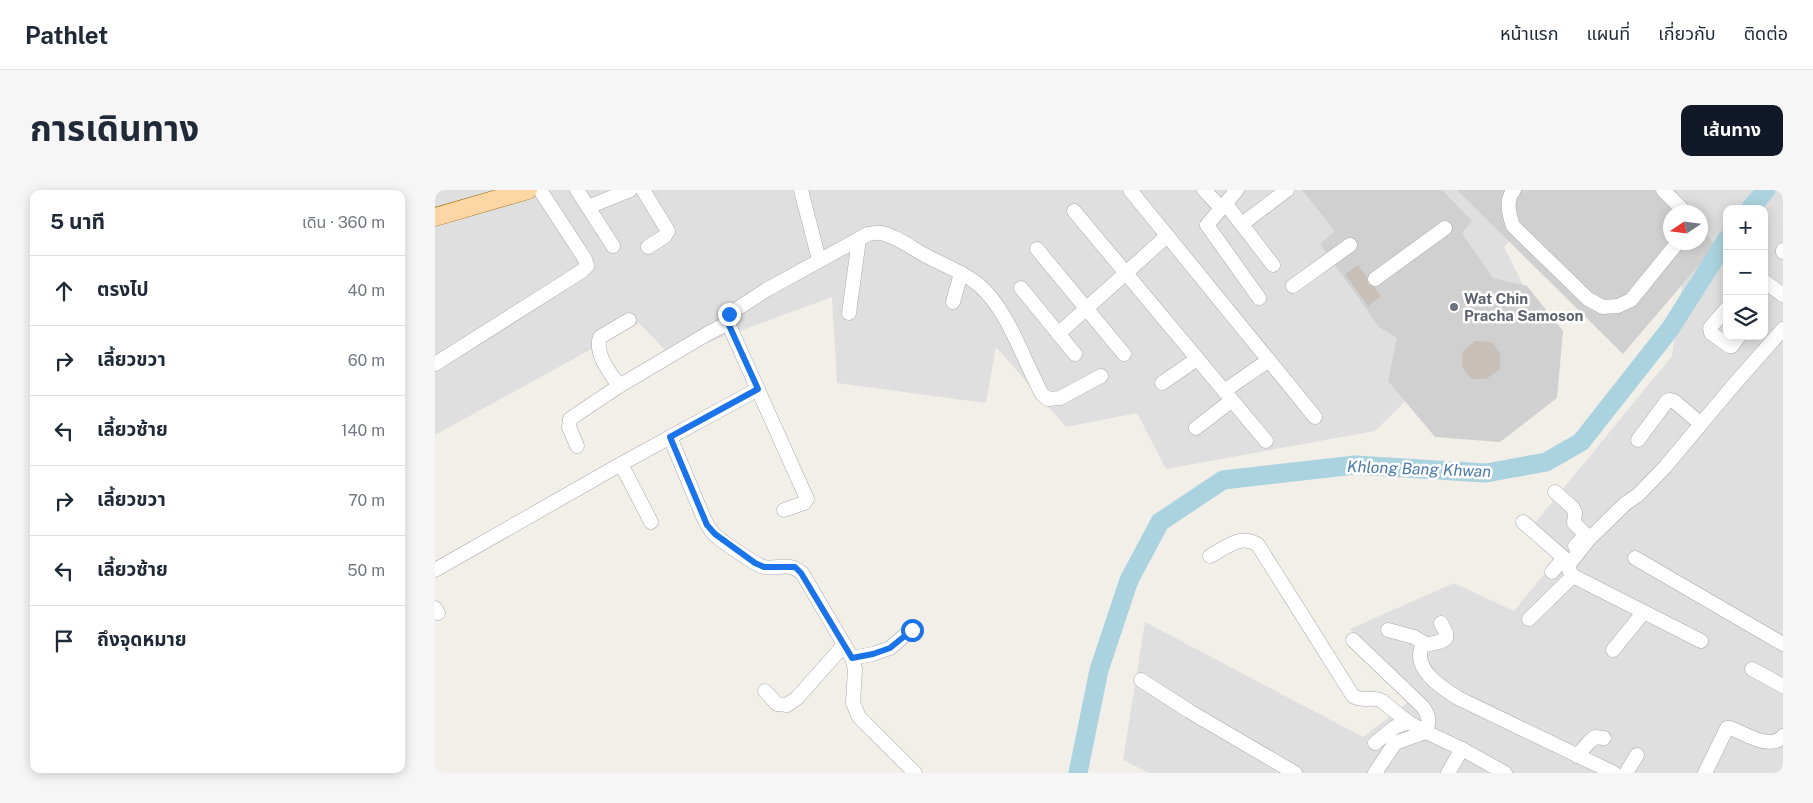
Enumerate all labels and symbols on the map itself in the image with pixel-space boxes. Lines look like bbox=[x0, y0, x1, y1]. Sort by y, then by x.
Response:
north arrow bbox=[1663, 205, 1708, 250]
place label: Wat Chin Pracha Samoson bbox=[1464, 290, 1584, 324]
marker: Wat Chin Pracha Samoson bbox=[1448, 301, 1460, 313]
route end bbox=[718, 303, 741, 326]
water label: Khlong Bang Khwan bbox=[1346, 457, 1492, 481]
route start bbox=[901, 619, 924, 642]

